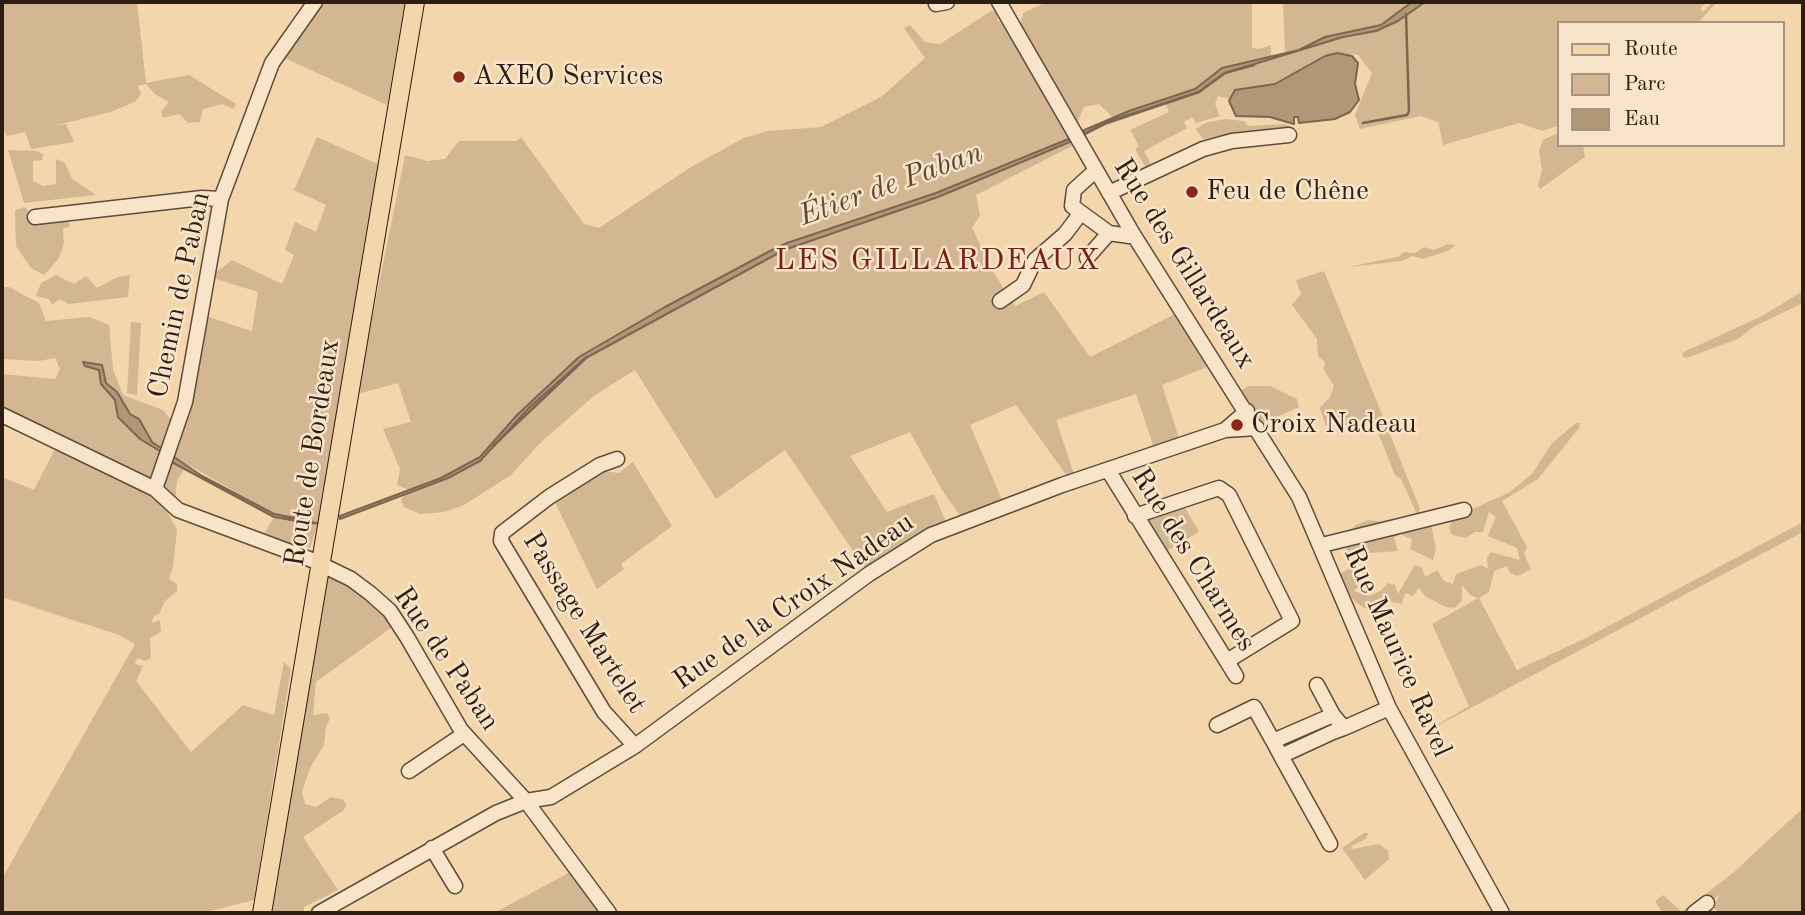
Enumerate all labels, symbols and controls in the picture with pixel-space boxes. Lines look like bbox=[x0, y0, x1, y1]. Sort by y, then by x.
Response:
legend bbox=[1556, 21, 1784, 147]
text: Route bbox=[1624, 39, 1678, 60]
place label: AXEO Services bbox=[473, 60, 664, 94]
marker: AXEO Services bbox=[451, 69, 467, 85]
text: Parc bbox=[1624, 74, 1666, 95]
text: Eau bbox=[1624, 109, 1660, 130]
water label: Étier de Paban bbox=[794, 135, 988, 235]
street label: Rue des Gillardeaux bbox=[1106, 152, 1262, 376]
place label: Feu de Chêne bbox=[1206, 175, 1369, 209]
marker: Feu de Chêne bbox=[1184, 184, 1200, 200]
street label: Chemin de Paban bbox=[142, 189, 218, 401]
district label: LES GILLARDEAUX bbox=[777, 243, 1099, 279]
street label: Route de Bordeaux bbox=[278, 337, 348, 569]
place label: Croix Nadeau bbox=[1251, 408, 1417, 442]
marker: Croix Nadeau bbox=[1229, 417, 1245, 433]
street label: Rue des Charmes bbox=[1123, 462, 1263, 658]
street label: Rue de la Croix Nadeau bbox=[667, 506, 921, 698]
street label: Passage Martelet bbox=[515, 526, 653, 720]
street label: Rue Maurice Ravel bbox=[1336, 542, 1458, 762]
street label: Rue de Paban bbox=[386, 581, 506, 737]

